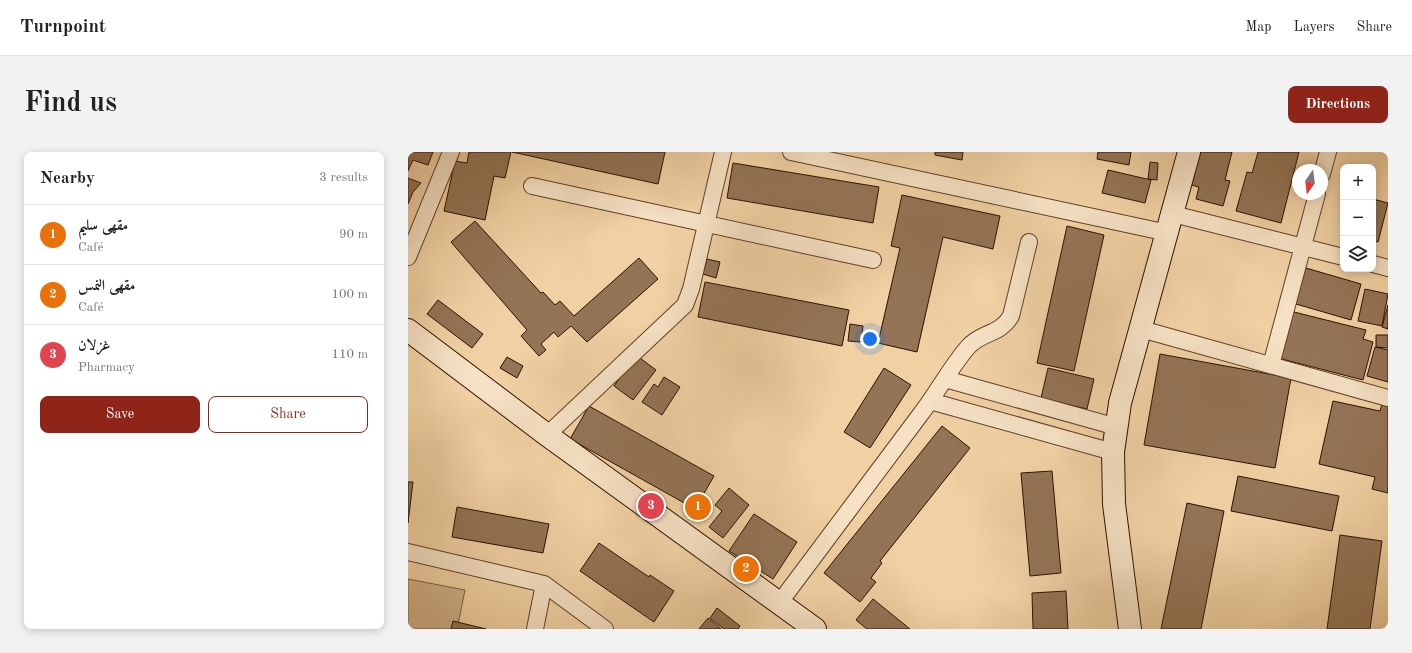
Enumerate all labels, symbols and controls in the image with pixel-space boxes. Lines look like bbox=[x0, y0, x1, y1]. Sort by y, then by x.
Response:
text: Turnpoint bbox=[20, 18, 106, 37]
text: Map bbox=[1246, 20, 1272, 34]
text: Layers bbox=[1294, 20, 1335, 34]
text: Share bbox=[1357, 20, 1392, 34]
button: Directions bbox=[1288, 86, 1388, 123]
text: Find us bbox=[24, 90, 117, 118]
north arrow bbox=[1292, 164, 1328, 200]
map controls bbox=[1340, 164, 1376, 272]
button: + bbox=[1340, 164, 1376, 200]
text: Nearby bbox=[40, 170, 95, 187]
text: 3 results bbox=[319, 171, 368, 184]
button: − bbox=[1340, 200, 1376, 236]
text: مقهى سليم bbox=[78, 219, 128, 234]
text: 1 bbox=[49, 228, 57, 241]
text: 90 m bbox=[339, 228, 368, 241]
button: layers bbox=[1340, 236, 1376, 272]
text: Café bbox=[78, 241, 103, 254]
text: مقهى النمس bbox=[78, 279, 135, 294]
text: 2 bbox=[49, 288, 57, 301]
text: 100 m bbox=[331, 288, 368, 301]
text: Café bbox=[78, 301, 103, 314]
your location bbox=[860, 329, 880, 349]
text: غزلان bbox=[78, 339, 110, 354]
text: 3 bbox=[49, 348, 57, 361]
text: 110 m bbox=[331, 348, 368, 361]
text: Pharmacy bbox=[78, 361, 135, 374]
button: Save bbox=[40, 396, 200, 433]
button: Share bbox=[208, 396, 368, 433]
pin: 3 bbox=[638, 491, 664, 521]
pin: 1 bbox=[685, 492, 711, 522]
pin: 2 bbox=[733, 554, 759, 584]

